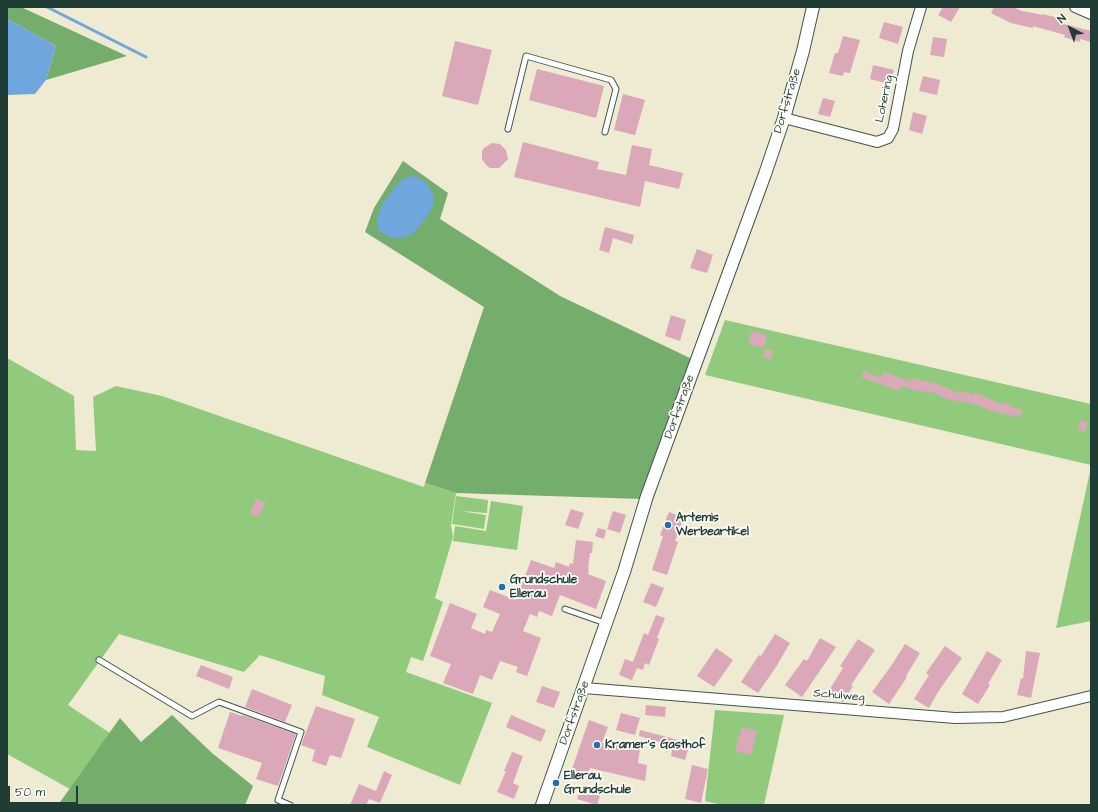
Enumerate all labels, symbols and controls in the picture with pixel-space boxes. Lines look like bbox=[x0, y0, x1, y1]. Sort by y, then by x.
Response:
north arrow bbox=[1050, 8, 1090, 48]
text: N bbox=[1054, 11, 1069, 27]
street label: Dorfstraße bbox=[771, 67, 805, 135]
street label: Lohering bbox=[873, 74, 897, 124]
street label: Dorfstraße bbox=[662, 373, 698, 441]
place label: Artemis Werbeartikel bbox=[676, 511, 749, 539]
marker: Artemis Werbeartikel bbox=[663, 520, 673, 530]
place label: Grundschule Ellerau bbox=[510, 573, 577, 601]
marker: Grundschule Ellerau bbox=[497, 582, 507, 592]
street label: Dorfstraße bbox=[557, 679, 593, 747]
street label: Schulweg bbox=[813, 687, 865, 705]
place label: Kramer's Gasthof bbox=[605, 738, 705, 752]
marker: Kramer's Gasthof bbox=[592, 740, 602, 750]
place label: Ellerau, Grundschule bbox=[564, 769, 631, 797]
scale bar bbox=[10, 778, 80, 804]
marker: Ellerau, Grundschule bbox=[551, 778, 561, 788]
text: 50 m bbox=[15, 784, 45, 801]

